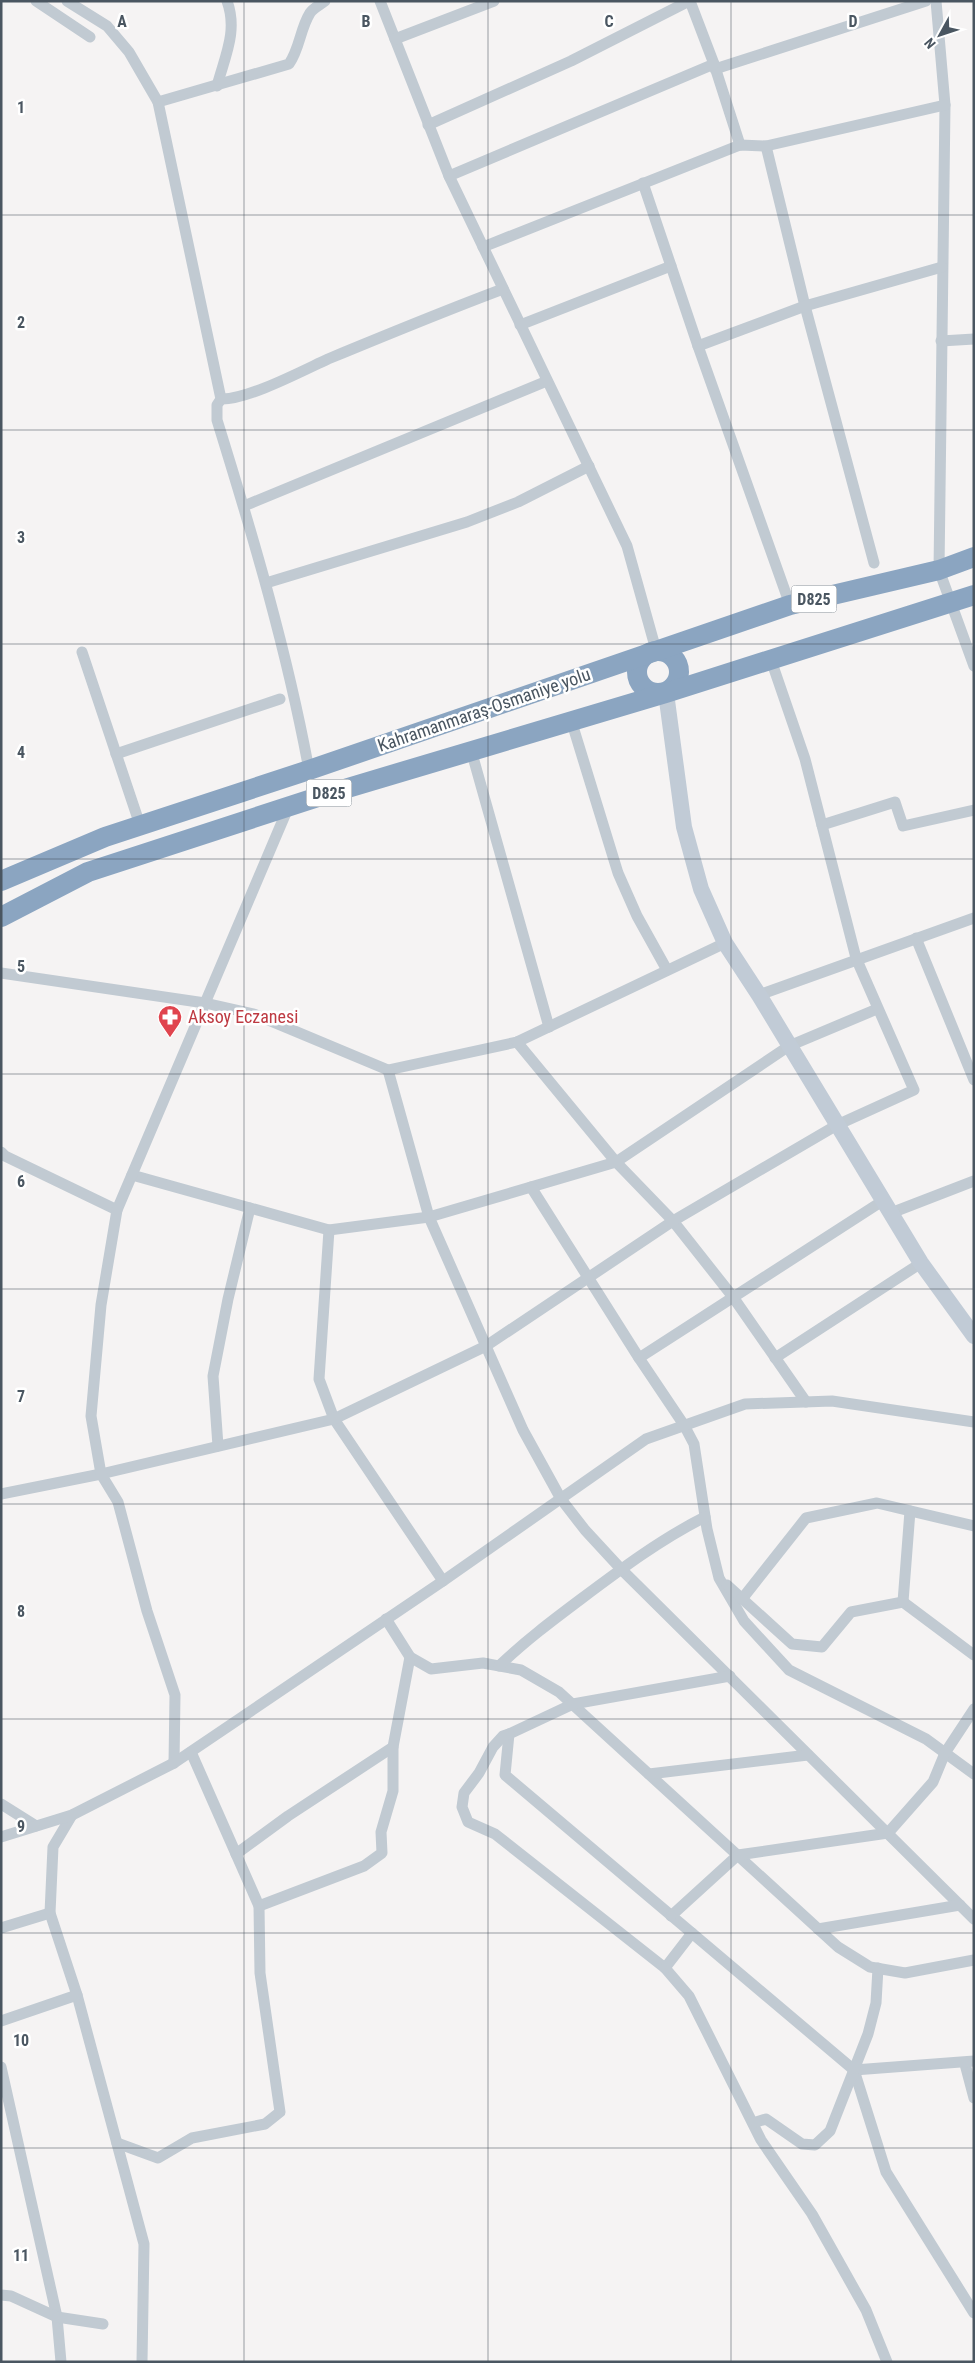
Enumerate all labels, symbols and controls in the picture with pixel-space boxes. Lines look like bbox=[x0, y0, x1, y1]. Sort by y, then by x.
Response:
north arrow bbox=[915, 10, 965, 60]
text: A bbox=[117, 12, 127, 31]
text: B bbox=[362, 12, 371, 31]
text: C bbox=[604, 12, 614, 31]
text: D bbox=[848, 12, 858, 31]
text: N bbox=[921, 35, 939, 52]
text: 1 bbox=[17, 98, 25, 117]
text: 2 bbox=[17, 313, 25, 332]
text: 3 bbox=[17, 528, 25, 547]
road number: D825 bbox=[792, 586, 836, 612]
street label: Kahramanmaraş-Osmaniye yolu bbox=[375, 663, 593, 756]
text: 4 bbox=[17, 743, 25, 762]
road number: D825 bbox=[306, 780, 352, 806]
text: 5 bbox=[17, 957, 25, 976]
pharmacy icon: Aksoy Eczanesi bbox=[157, 1004, 183, 1038]
place label: Aksoy Eczanesi bbox=[188, 1006, 298, 1027]
text: 6 bbox=[17, 1172, 25, 1191]
text: 7 bbox=[17, 1387, 25, 1406]
text: 8 bbox=[17, 1602, 25, 1621]
text: 9 bbox=[17, 1817, 25, 1836]
text: 10 bbox=[13, 2031, 29, 2050]
text: 11 bbox=[13, 2246, 29, 2265]

